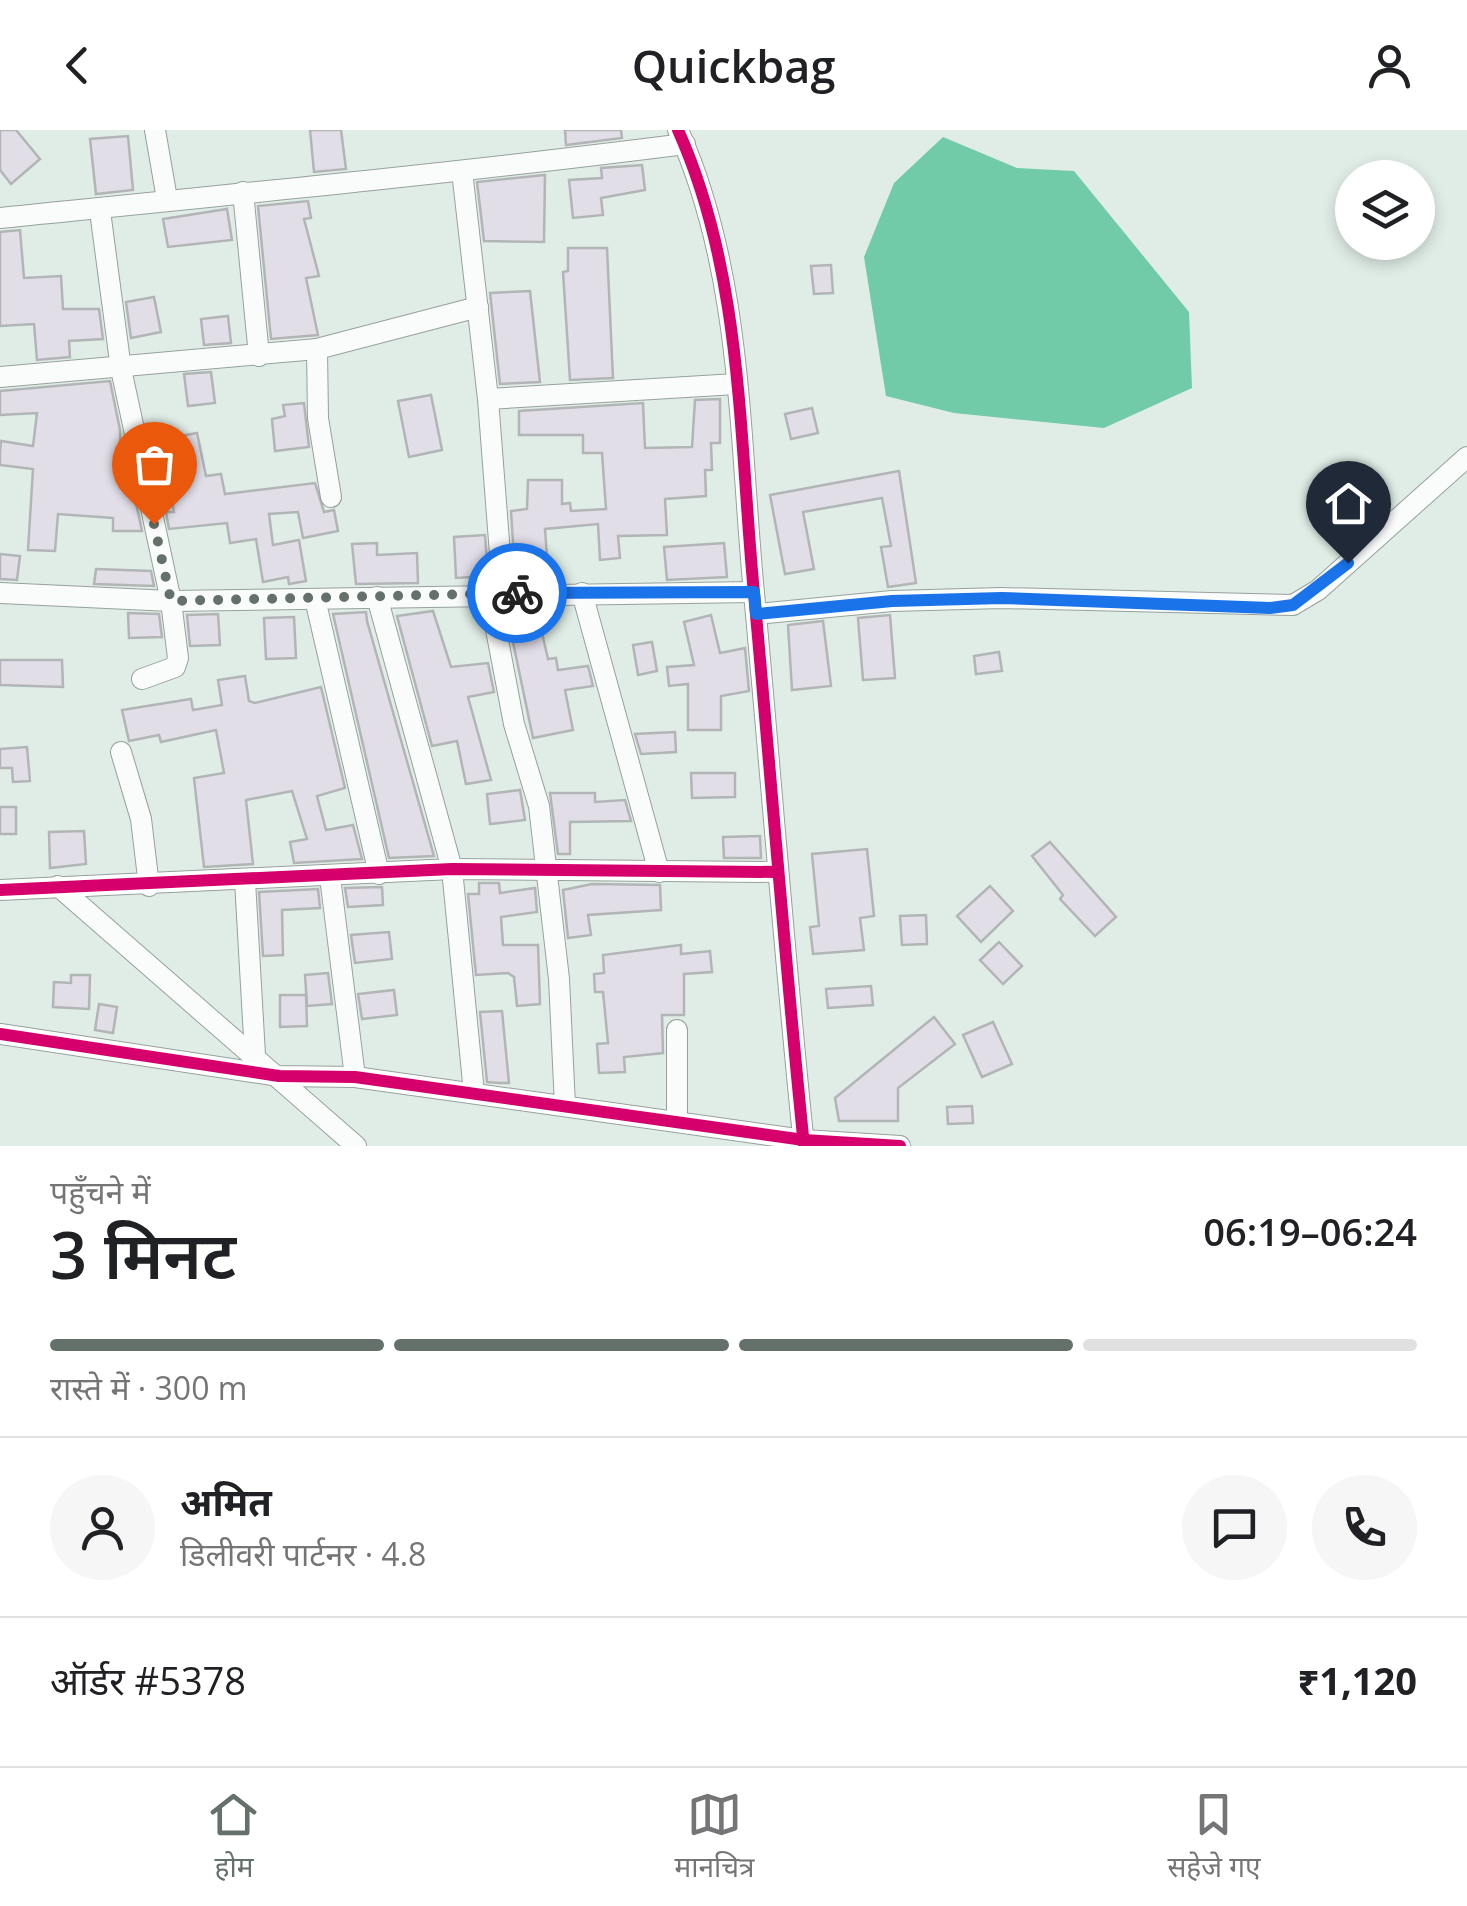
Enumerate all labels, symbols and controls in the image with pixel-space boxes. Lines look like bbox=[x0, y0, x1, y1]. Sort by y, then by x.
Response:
text: Quickbag bbox=[632, 35, 835, 96]
icon: back bbox=[50, 38, 105, 93]
icon: person bbox=[1362, 38, 1417, 93]
map controls bbox=[1335, 160, 1435, 260]
button: layers bbox=[1335, 160, 1435, 260]
pin bbox=[112, 422, 197, 525]
icon: bag bbox=[127, 437, 182, 492]
pin bbox=[1306, 461, 1391, 564]
icon: home bbox=[1321, 476, 1376, 531]
courier bbox=[467, 543, 567, 643]
icon: bike bbox=[490, 566, 545, 621]
text: पहुँचने में bbox=[50, 1170, 151, 1213]
text: 06:19–06:24 bbox=[1203, 1205, 1417, 1257]
text: 3 मिनट bbox=[50, 1210, 236, 1298]
text: रास्ते में · 300 m bbox=[50, 1366, 247, 1409]
button: person bbox=[50, 1475, 155, 1580]
text: अमित bbox=[180, 1475, 272, 1527]
button: chat bbox=[1182, 1475, 1287, 1580]
button: phone bbox=[1312, 1475, 1417, 1580]
text: डिलीवरी पार्टनर · 4.8 bbox=[180, 1532, 426, 1575]
text: ऑर्डर #5378 bbox=[50, 1654, 246, 1706]
text: ₹1,120 bbox=[1298, 1654, 1417, 1706]
tab: होम bbox=[206, 1787, 261, 1888]
tab: मानचित्र bbox=[674, 1787, 754, 1888]
tab: सहेजे गए bbox=[1167, 1787, 1261, 1888]

